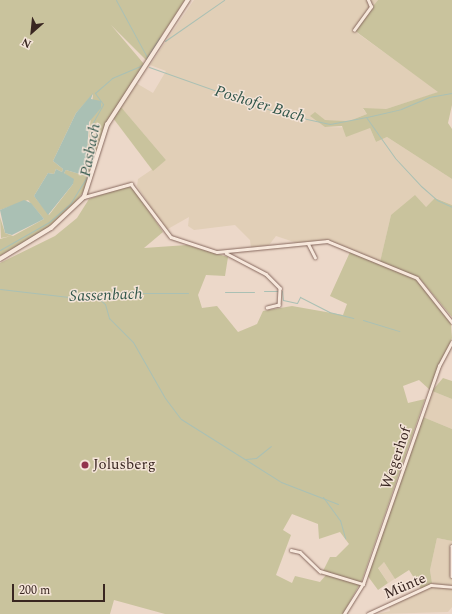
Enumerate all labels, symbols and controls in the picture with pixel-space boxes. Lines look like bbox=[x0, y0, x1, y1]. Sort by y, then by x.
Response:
north arrow bbox=[12, 12, 52, 52]
text: N bbox=[18, 34, 34, 53]
water label: Poshofer Bach bbox=[212, 81, 308, 127]
water label: Pasbach bbox=[75, 122, 105, 178]
water label: Sassenbach bbox=[69, 284, 143, 306]
street label: Wegerhof bbox=[377, 424, 415, 492]
place label: Jolusberg bbox=[93, 456, 156, 474]
marker: Jolusberg bbox=[80, 460, 90, 470]
street label: Münte bbox=[381, 569, 429, 603]
scale bar bbox=[14, 576, 107, 602]
text: 200 m bbox=[19, 581, 50, 600]

